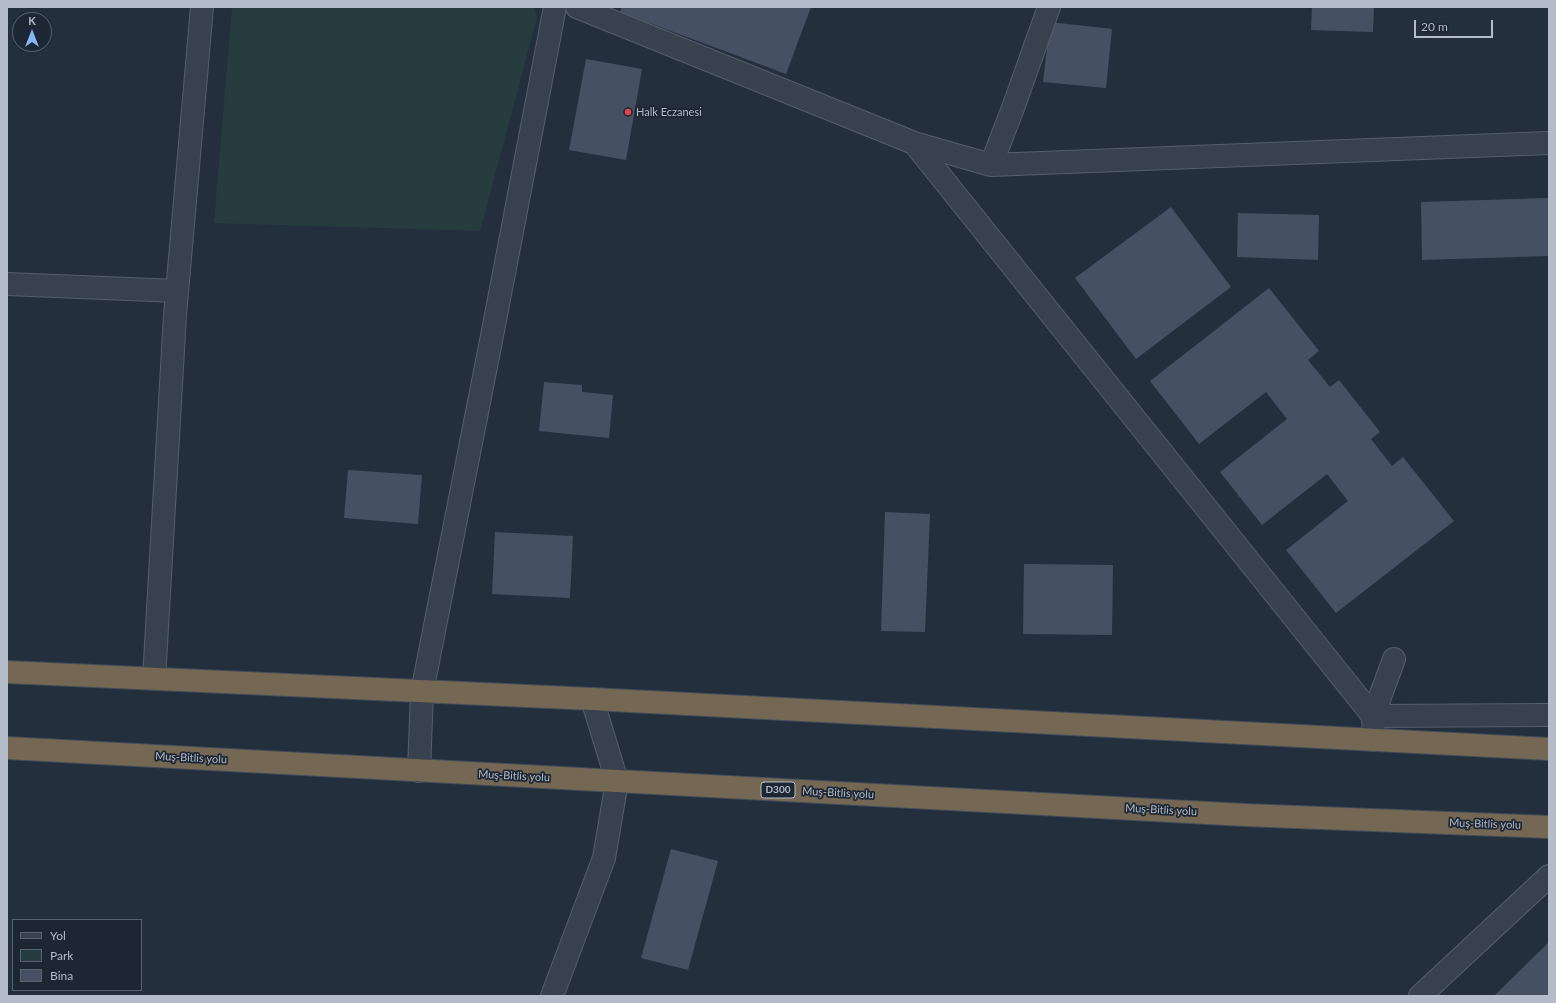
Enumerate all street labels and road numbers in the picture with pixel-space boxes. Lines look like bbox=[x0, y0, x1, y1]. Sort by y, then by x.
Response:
street label: Muş-Bitlis yolu bbox=[155, 750, 227, 766]
street label: Muş-Bitlis yolu bbox=[478, 768, 550, 784]
road number: D300 bbox=[761, 782, 795, 798]
street label: Muş-Bitlis yolu bbox=[802, 785, 874, 801]
street label: Muş-Bitlis yolu bbox=[1125, 802, 1197, 818]
street label: Muş-Bitlis yolu bbox=[1449, 816, 1521, 832]

